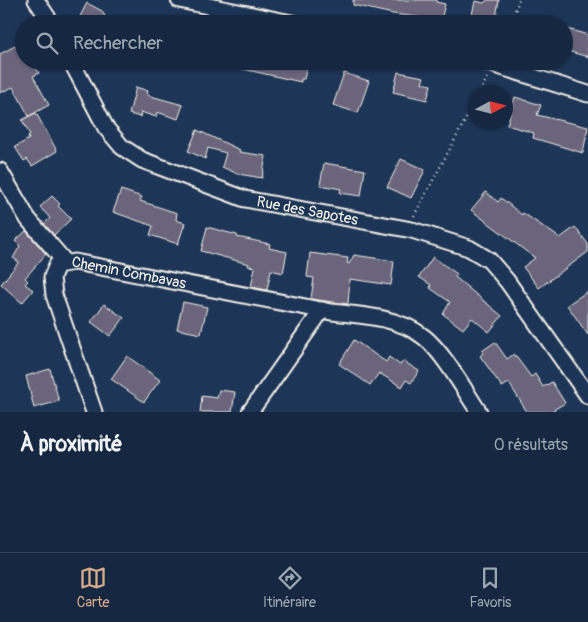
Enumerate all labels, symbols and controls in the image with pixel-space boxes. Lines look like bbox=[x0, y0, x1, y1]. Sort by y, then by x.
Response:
search box bbox=[15, 15, 573, 70]
icon: search bbox=[33, 29, 61, 57]
text: Rechercher bbox=[73, 31, 163, 55]
north arrow bbox=[468, 85, 513, 130]
street label: Rue des Sapotes bbox=[255, 192, 360, 229]
street label: Chemin Combavas bbox=[70, 252, 188, 293]
text: À proximité bbox=[20, 431, 123, 458]
text: 0 résultats bbox=[494, 435, 568, 455]
tab: Carte bbox=[77, 564, 109, 611]
tab: Itinéraire bbox=[263, 564, 316, 611]
tab: Favoris bbox=[470, 564, 511, 611]

